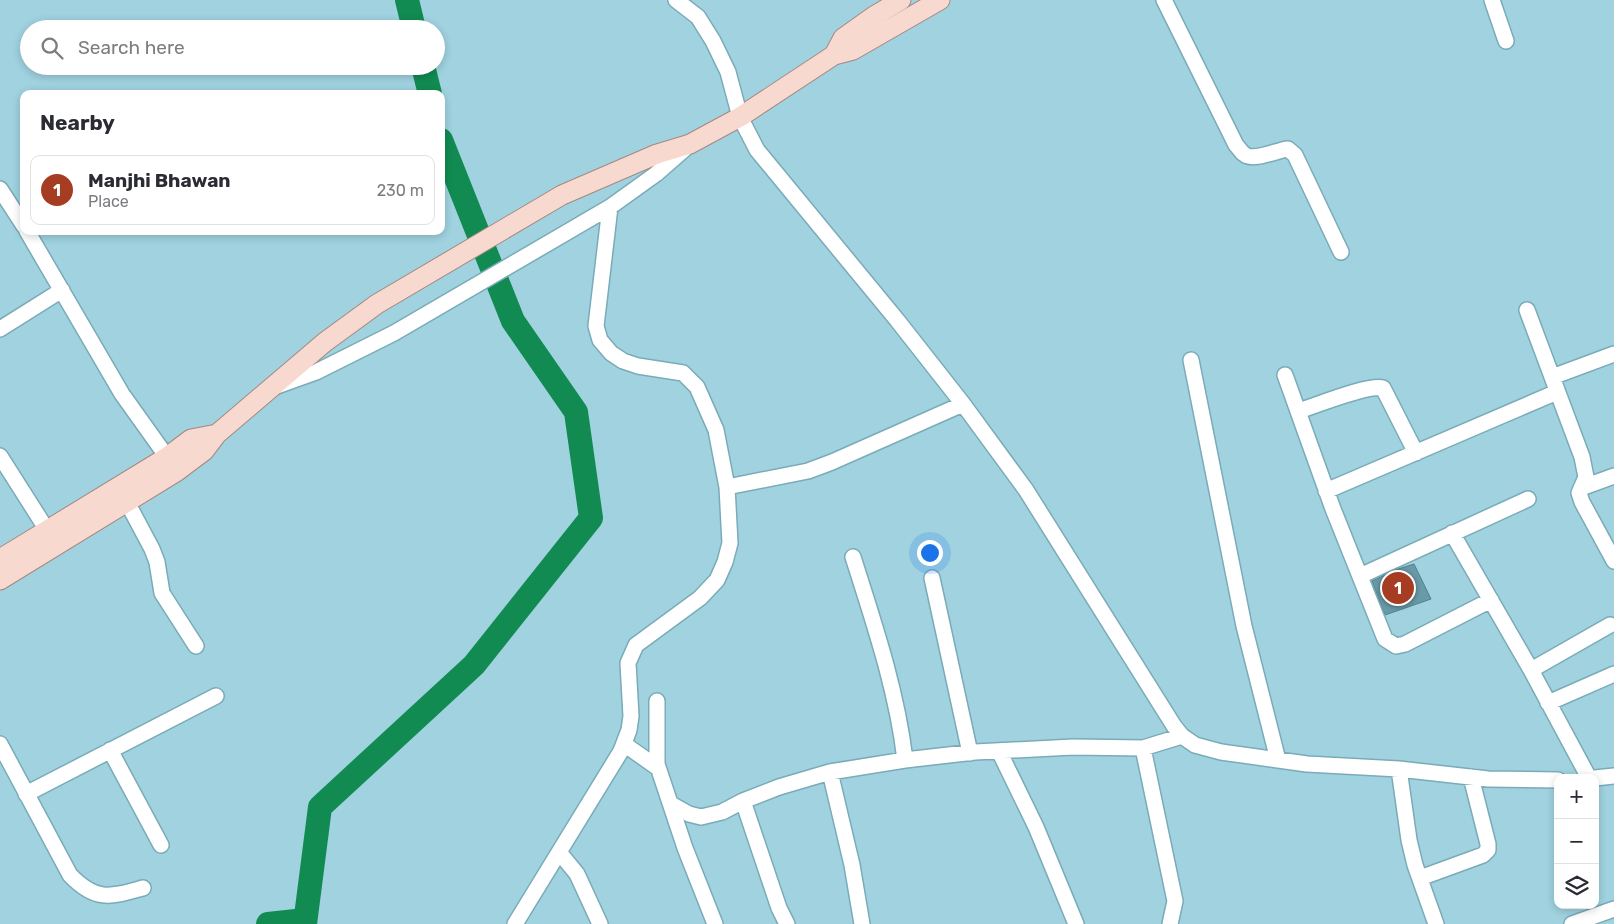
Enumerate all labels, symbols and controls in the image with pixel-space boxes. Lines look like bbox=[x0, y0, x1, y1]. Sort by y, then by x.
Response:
search box bbox=[20, 20, 445, 75]
icon: search bbox=[38, 34, 66, 62]
text: Search here bbox=[78, 36, 185, 59]
text: Nearby bbox=[40, 110, 115, 135]
text: Manjhi Bhawan bbox=[88, 169, 231, 192]
text: 1 bbox=[53, 181, 61, 200]
text: 230 m bbox=[377, 181, 424, 200]
text: Place bbox=[88, 192, 129, 211]
your location bbox=[917, 540, 943, 566]
pin: 1 bbox=[1382, 569, 1414, 607]
map controls bbox=[1554, 774, 1599, 909]
button: + bbox=[1554, 774, 1599, 819]
button: − bbox=[1554, 819, 1599, 864]
button: layers bbox=[1554, 864, 1599, 909]

